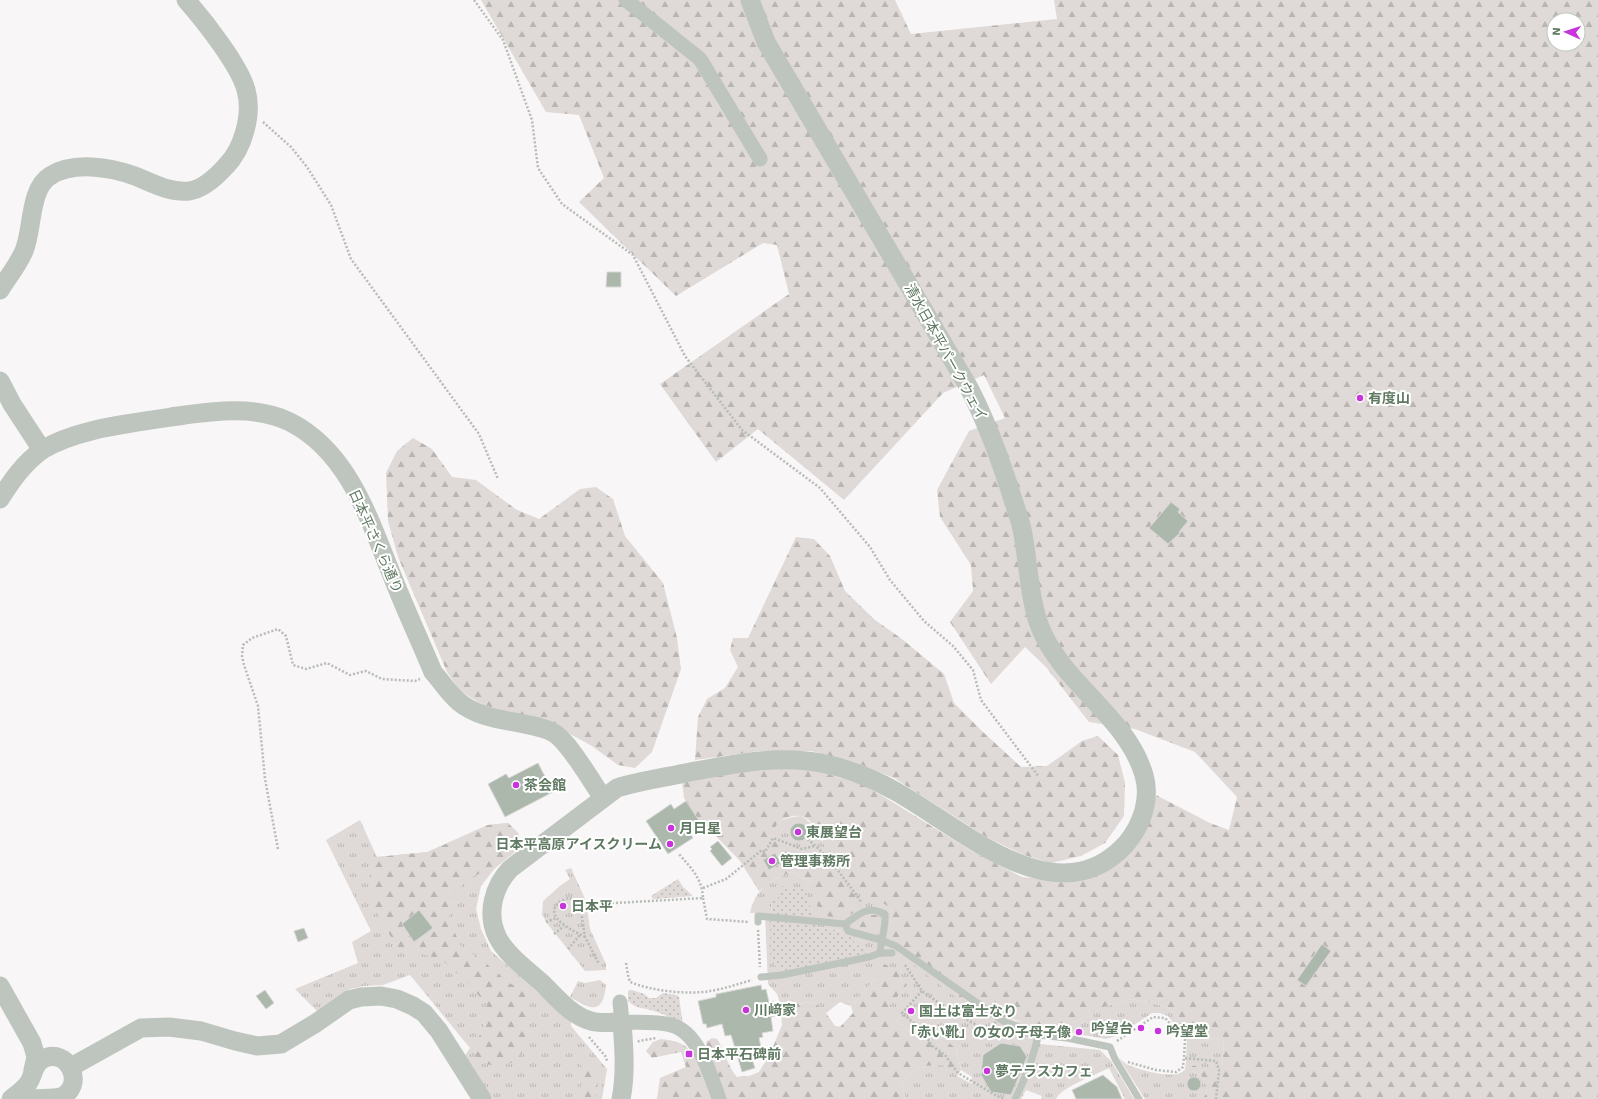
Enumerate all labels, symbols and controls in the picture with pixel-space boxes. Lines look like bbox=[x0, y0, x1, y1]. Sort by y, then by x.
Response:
north arrow bbox=[1546, 12, 1586, 52]
text: N bbox=[1550, 27, 1563, 36]
street label: 清水日本平パークウェイ bbox=[902, 281, 990, 423]
place label: 有度山 bbox=[1368, 390, 1410, 406]
marker: 有度山 bbox=[1355, 393, 1365, 403]
street label: 日本平さくら通り bbox=[346, 487, 406, 595]
place label: 茶会館 bbox=[524, 777, 566, 793]
marker: 茶会館 bbox=[511, 780, 521, 790]
place label: 月日星 bbox=[679, 820, 721, 836]
marker: 月日星 bbox=[666, 823, 676, 833]
place label: 東展望台 bbox=[806, 824, 862, 840]
marker: 東展望台 bbox=[793, 827, 803, 837]
place label: 日本平高原アイスクリーム bbox=[496, 836, 662, 852]
marker: 日本平高原アイスクリーム bbox=[665, 839, 675, 849]
place label: 管理事務所 bbox=[780, 853, 850, 869]
marker: 管理事務所 bbox=[767, 856, 777, 866]
place label: 日本平 bbox=[571, 898, 613, 914]
marker: 日本平 bbox=[558, 901, 568, 911]
place label: 川﨑家 bbox=[754, 1002, 796, 1018]
place label: 国土は富士なり bbox=[919, 1003, 1017, 1019]
marker: 川﨑家 bbox=[741, 1005, 751, 1015]
marker: 国土は富士なり bbox=[906, 1006, 916, 1016]
place label: 吟望台 bbox=[1091, 1020, 1133, 1036]
marker: 吟望台 bbox=[1136, 1023, 1146, 1033]
place label: 吟望堂 bbox=[1166, 1023, 1208, 1039]
place label: 「赤い靴」の女の子母子像 bbox=[903, 1024, 1071, 1040]
marker: 吟望堂 bbox=[1153, 1026, 1163, 1036]
marker: 「赤い靴」の女の子母子像 bbox=[1074, 1027, 1084, 1037]
place label: 日本平石碑前 bbox=[697, 1046, 781, 1062]
marker: 日本平石碑前 bbox=[684, 1049, 694, 1059]
place label: 夢テラスカフェ bbox=[995, 1063, 1093, 1079]
marker: 夢テラスカフェ bbox=[982, 1066, 992, 1076]

